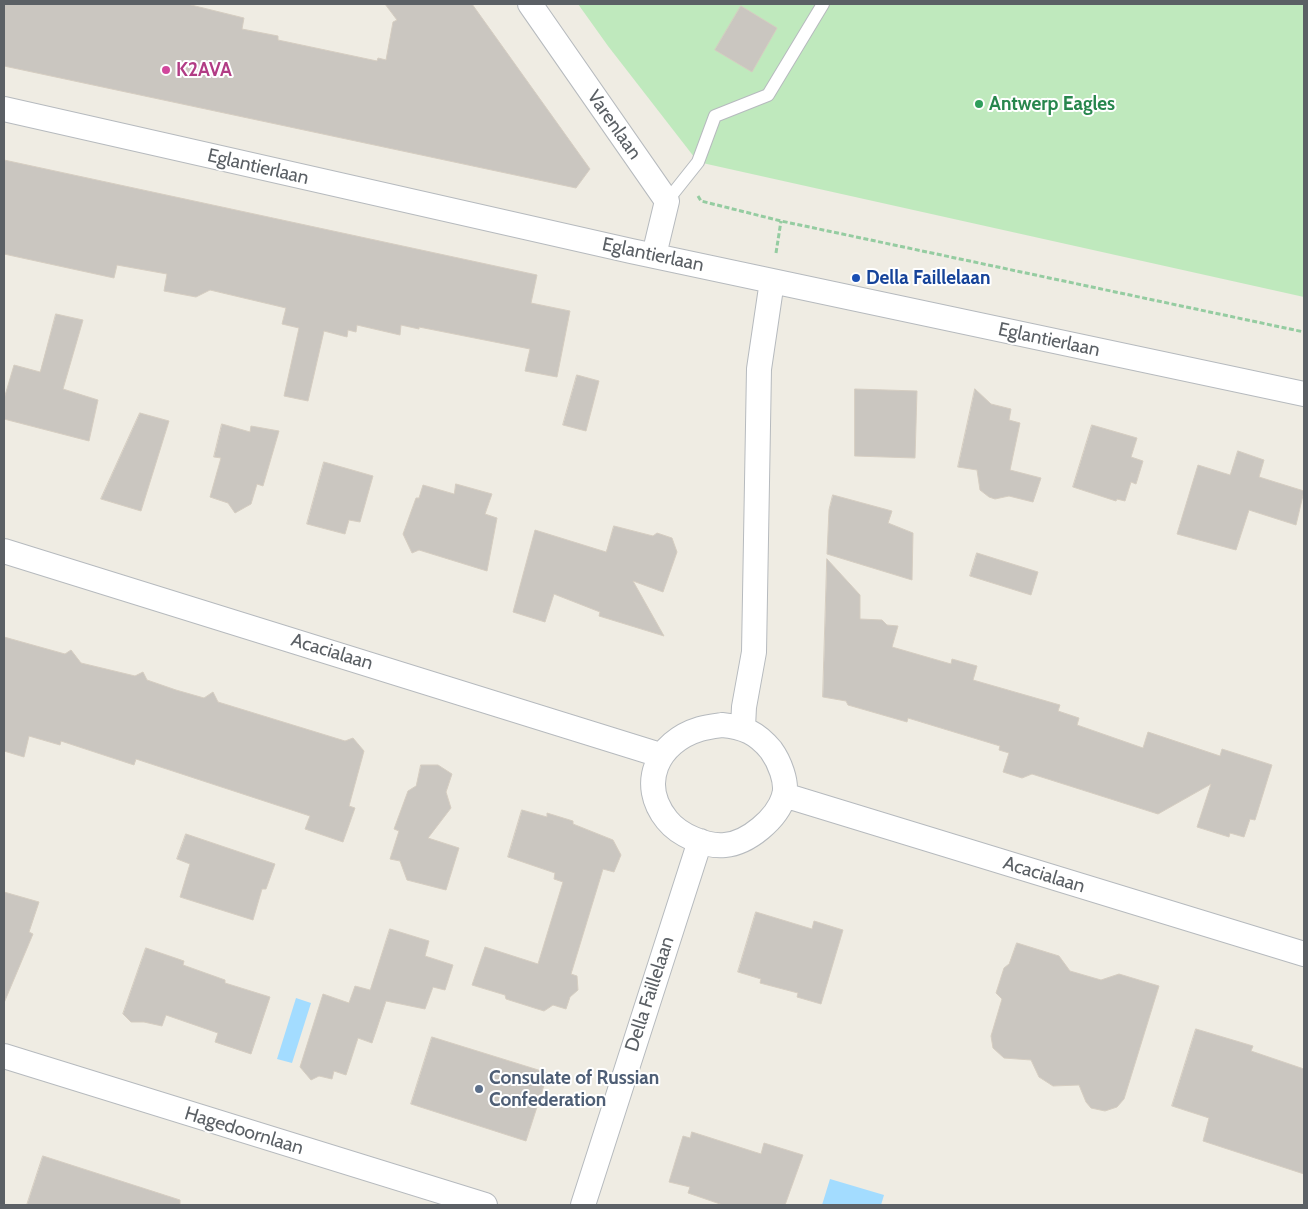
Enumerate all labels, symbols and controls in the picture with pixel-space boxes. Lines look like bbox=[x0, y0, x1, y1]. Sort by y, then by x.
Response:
place label: K2AVA bbox=[176, 59, 232, 81]
marker: K2AVA bbox=[160, 64, 172, 76]
street label: Varenlaan bbox=[582, 86, 646, 164]
place label: Antwerp Eagles bbox=[989, 93, 1115, 115]
marker: Antwerp Eagles bbox=[973, 98, 985, 110]
street label: Eglantierlaan bbox=[205, 144, 311, 190]
street label: Eglantierlaan bbox=[600, 233, 706, 277]
place label: Della Faillelaan bbox=[866, 267, 990, 289]
marker: Della Faillelaan bbox=[850, 272, 862, 284]
street label: Eglantierlaan bbox=[996, 318, 1102, 362]
street label: Acacialaan bbox=[288, 629, 376, 675]
street label: Acacialaan bbox=[1000, 852, 1088, 898]
street label: Della Faillelaan bbox=[621, 934, 679, 1054]
place label: Consulate of Russian Confederation bbox=[489, 1067, 659, 1111]
marker: Consulate of Russian Confederation bbox=[473, 1083, 485, 1095]
street label: Hagedoornlaan bbox=[182, 1102, 306, 1160]

